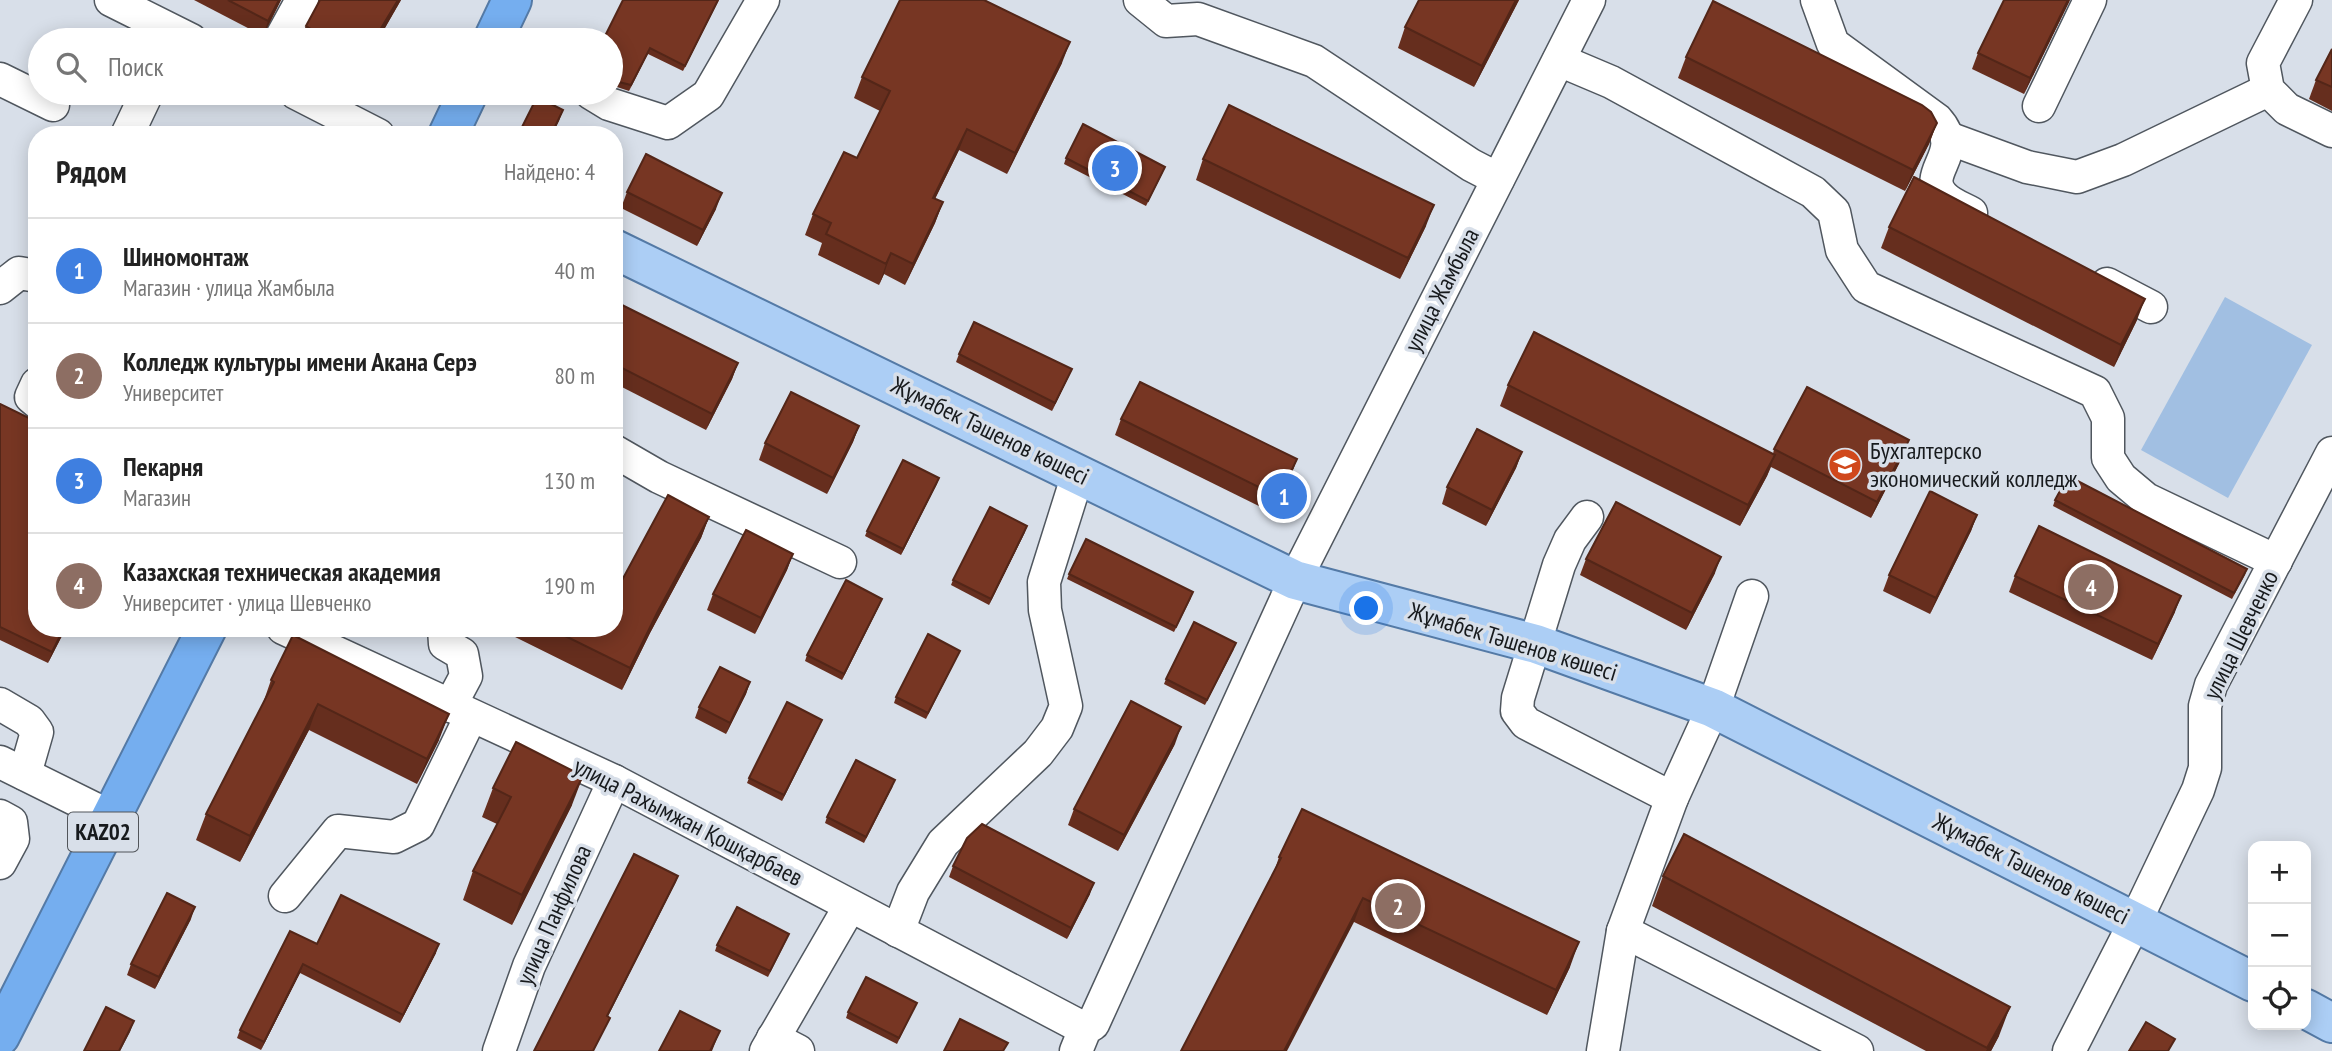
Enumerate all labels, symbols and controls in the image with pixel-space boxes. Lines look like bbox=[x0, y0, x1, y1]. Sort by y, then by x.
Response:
search box bbox=[28, 28, 623, 105]
icon: search bbox=[52, 48, 90, 86]
text: Поиск bbox=[108, 50, 164, 83]
pin: 3 bbox=[1092, 142, 1138, 194]
text: Рядом bbox=[56, 152, 127, 191]
text: Найдено: 4 bbox=[504, 157, 595, 186]
street label: улица Жамбыла bbox=[1397, 223, 1486, 357]
text: Шиномонтаж bbox=[123, 240, 249, 273]
text: 1 bbox=[74, 256, 85, 285]
text: 40 m bbox=[554, 256, 595, 285]
text: Магазин · улица Жамбыла bbox=[123, 273, 335, 302]
text: Колледж культуры имени Акана Серэ bbox=[123, 345, 477, 378]
text: 2 bbox=[74, 361, 85, 390]
text: 80 m bbox=[554, 361, 595, 390]
street label: Жұмабек Тәшенов көшесі bbox=[885, 369, 1094, 492]
text: Университет bbox=[123, 378, 223, 407]
place label: Бухгалтерско экономический колледж bbox=[1870, 435, 2078, 494]
school or university icon: Бухгалтерско экономический колледж bbox=[1826, 446, 1864, 484]
text: Пекарня bbox=[123, 450, 203, 483]
text: 3 bbox=[74, 466, 85, 495]
text: 130 m bbox=[544, 466, 595, 495]
pin: 1 bbox=[1261, 470, 1307, 522]
text: Магазин bbox=[123, 483, 191, 512]
text: Казахская техническая академия bbox=[123, 555, 441, 588]
pin: 4 bbox=[2068, 561, 2114, 613]
street label: улица Шевченко bbox=[2196, 565, 2285, 704]
text: 4 bbox=[74, 571, 85, 600]
text: 190 m bbox=[544, 571, 595, 600]
text: Университет · улица Шевченко bbox=[123, 588, 372, 617]
your location bbox=[1349, 591, 1383, 625]
street label: Жұмабек Тәшенов көшесі bbox=[1404, 595, 1621, 688]
street label: улица Рахымжан Қошқарбаев bbox=[568, 750, 808, 893]
street label: Жұмабек Тәшенов көшесі bbox=[1927, 805, 2135, 932]
road number: KАZ02 bbox=[68, 812, 138, 852]
street label: улица Панфилова bbox=[509, 840, 598, 990]
map controls bbox=[2248, 841, 2311, 1030]
button: + bbox=[2248, 841, 2311, 904]
pin: 2 bbox=[1375, 880, 1421, 932]
button: − bbox=[2248, 904, 2311, 967]
button: locate bbox=[2248, 967, 2311, 1030]

